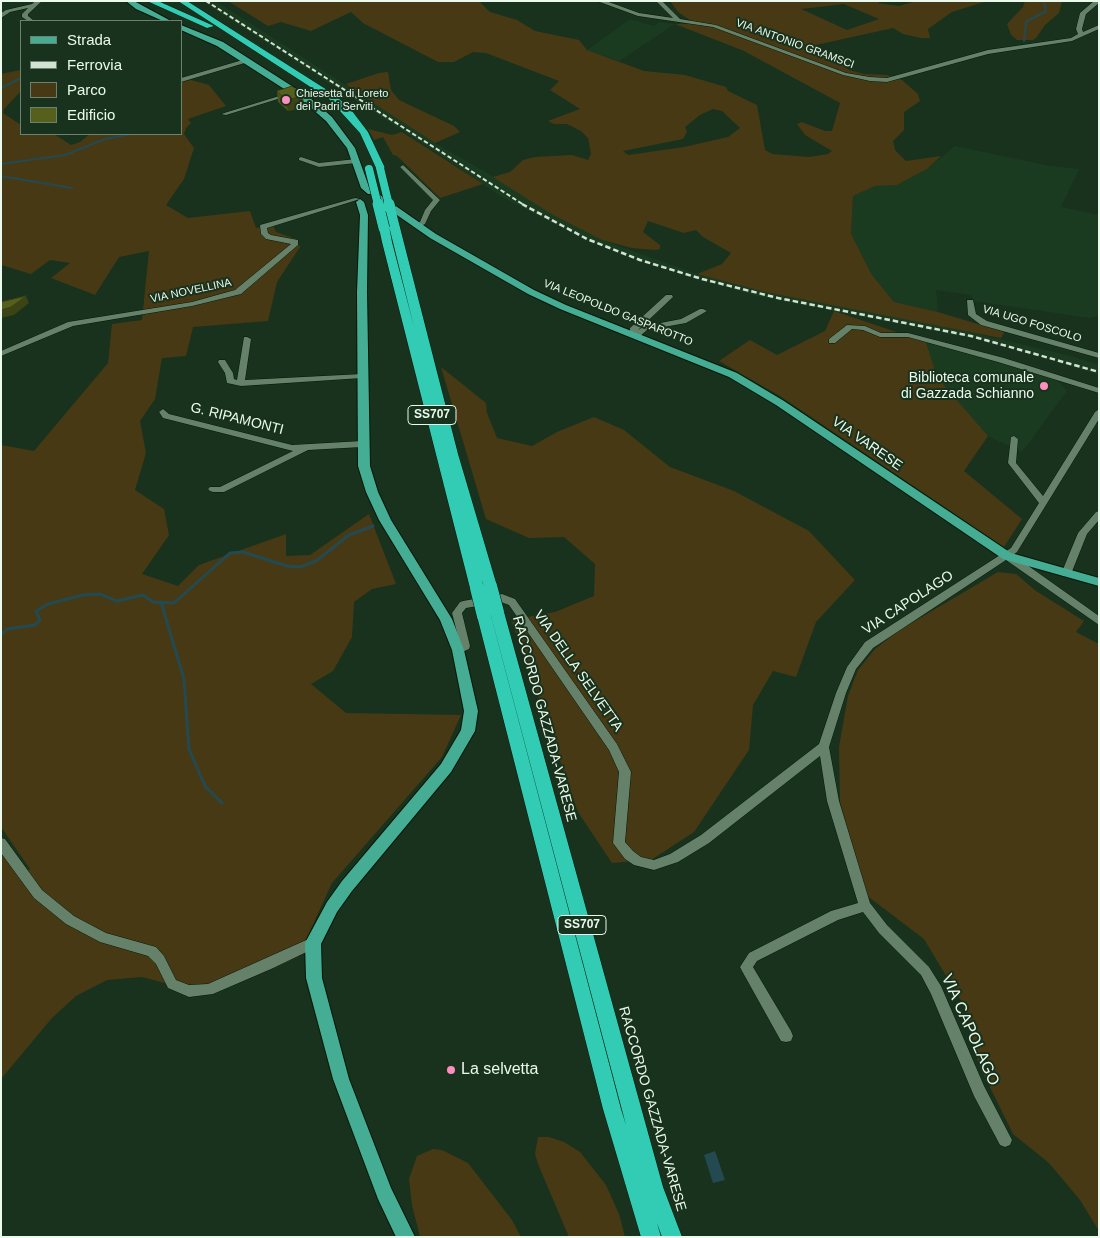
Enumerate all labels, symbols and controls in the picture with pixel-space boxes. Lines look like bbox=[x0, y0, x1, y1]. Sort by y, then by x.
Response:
street label: VIA ANTONIO GRAMSCI bbox=[734, 16, 856, 72]
legend bbox=[20, 20, 182, 135]
text: Strada bbox=[67, 31, 111, 48]
text: Ferrovia bbox=[67, 56, 122, 73]
text: Parco bbox=[67, 81, 106, 98]
place label: Chiesetta di Loreto dei Padri Serviti bbox=[296, 87, 388, 113]
marker: Chiesetta di Loreto dei Padri Serviti bbox=[280, 94, 292, 106]
text: Edificio bbox=[67, 106, 115, 123]
street label: VIA NOVELLINA bbox=[149, 276, 233, 306]
street label: VIA LEOPOLDO GASPAROTTO bbox=[541, 277, 695, 349]
street label: VIA UGO FOSCOLO bbox=[981, 303, 1083, 345]
place label: Biblioteca comunale di Gazzada Schianno bbox=[901, 370, 1034, 402]
marker: Biblioteca comunale di Gazzada Schianno bbox=[1038, 380, 1050, 392]
street label: G. RIPAMONTI bbox=[189, 399, 285, 439]
road number: SS707 bbox=[408, 406, 456, 424]
street label: VIA VARESE bbox=[829, 414, 905, 474]
street label: VIA CAPOLAGO bbox=[859, 567, 957, 639]
street label: VIA DELLA SELVETTA bbox=[530, 607, 626, 735]
street label: RACCORDO GAZZADA-VARESE bbox=[508, 614, 580, 824]
road number: SS707 bbox=[558, 916, 606, 934]
street label: VIA CAPOLAGO bbox=[937, 971, 1003, 1089]
street label: RACCORDO GAZZADA-VARESE bbox=[615, 1005, 689, 1213]
place label: La selvetta bbox=[461, 1060, 538, 1080]
marker: La selvetta bbox=[445, 1064, 457, 1076]

